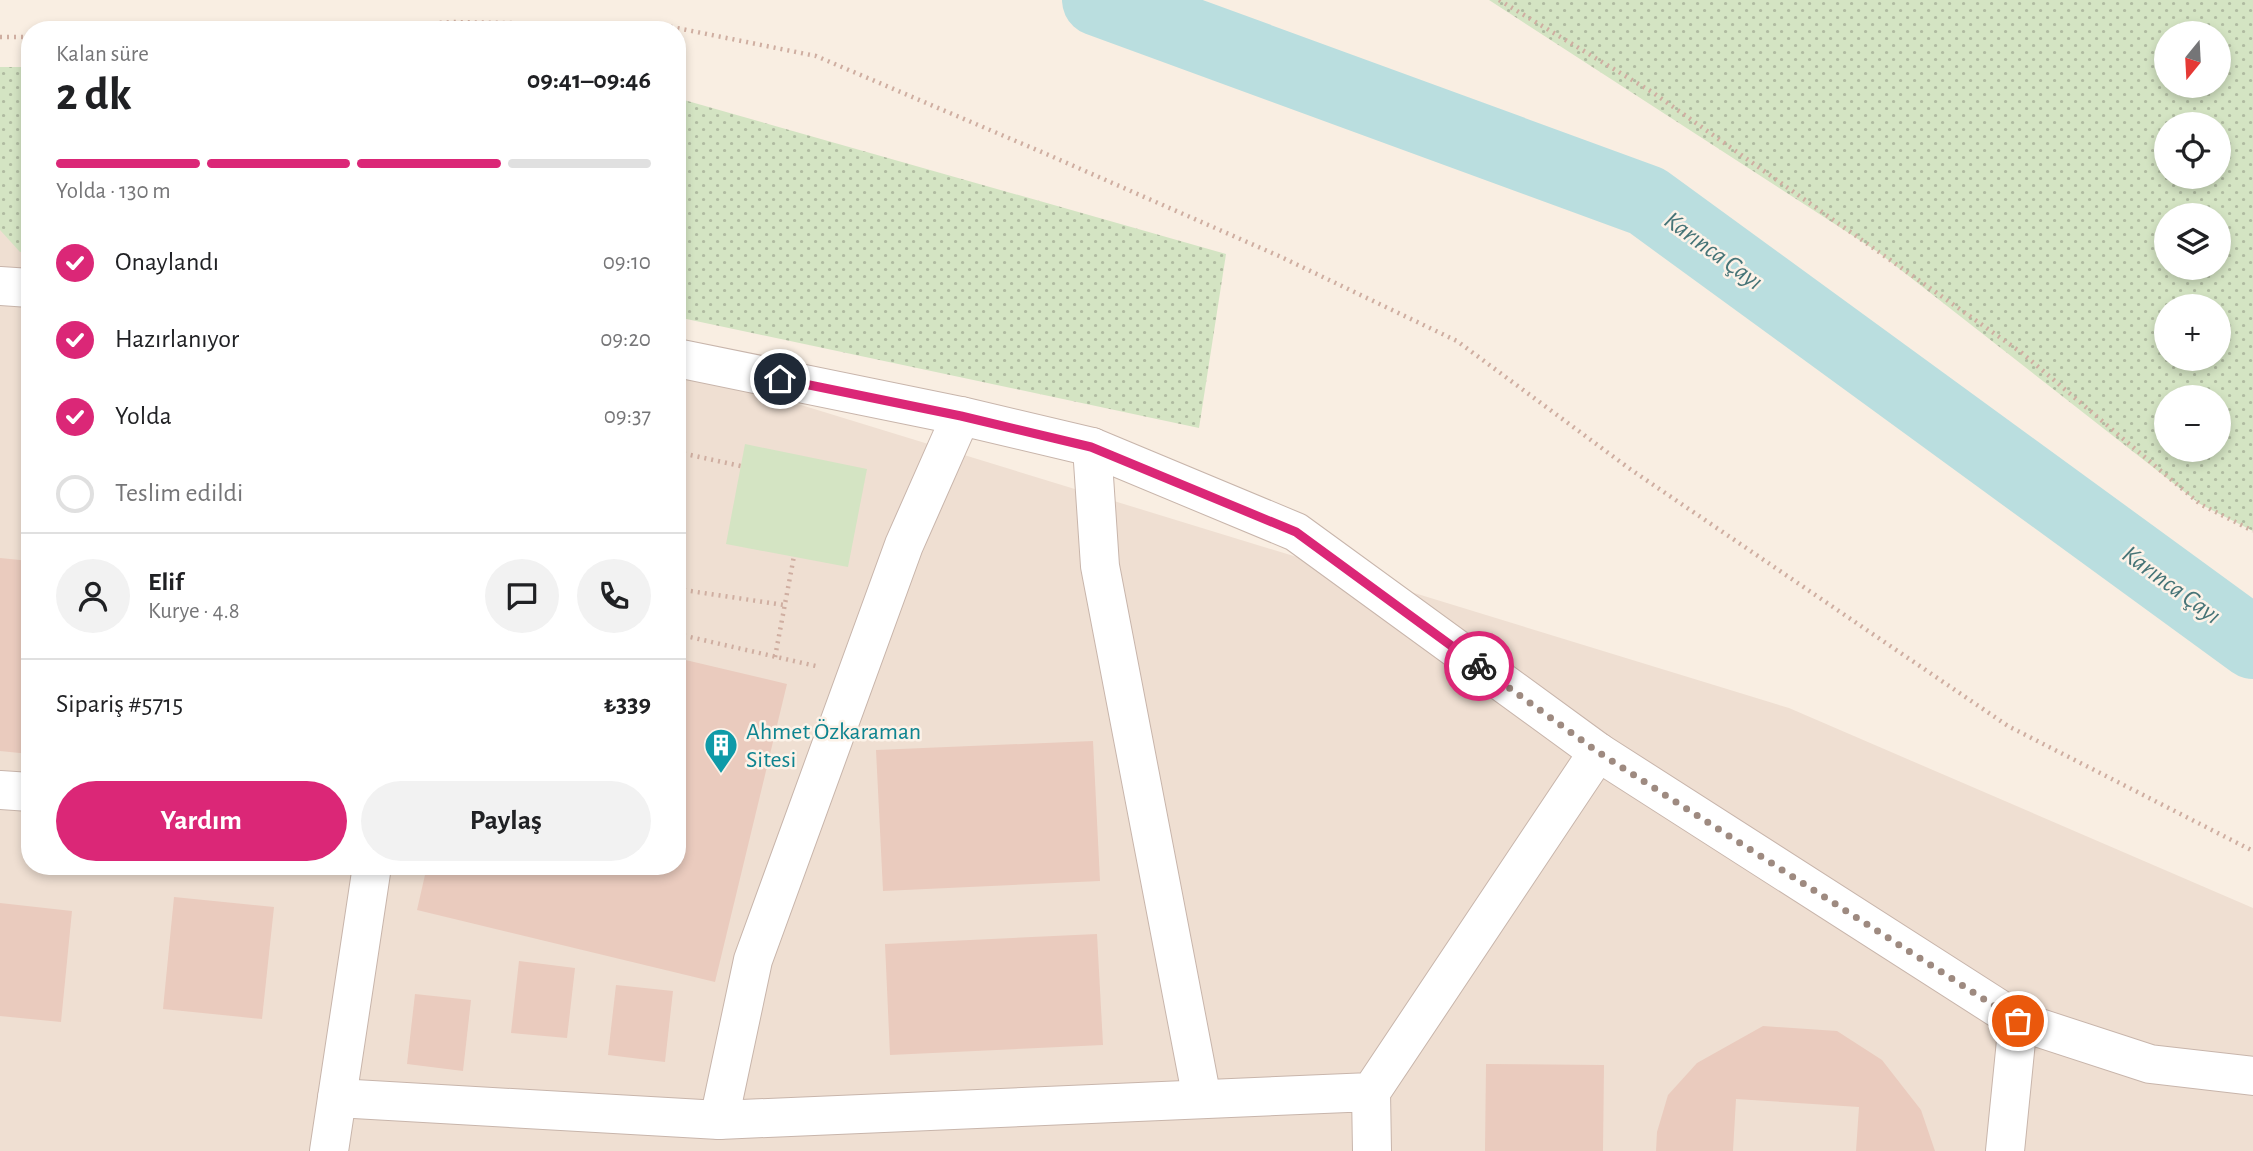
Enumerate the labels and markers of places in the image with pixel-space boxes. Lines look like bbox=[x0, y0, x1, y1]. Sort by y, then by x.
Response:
pin bbox=[750, 349, 810, 409]
place label: Ahmet Özkaraman Sitesi bbox=[746, 719, 921, 772]
building icon: Ahmet Özkaraman Sitesi bbox=[702, 726, 740, 775]
pin bbox=[1988, 991, 2048, 1051]

